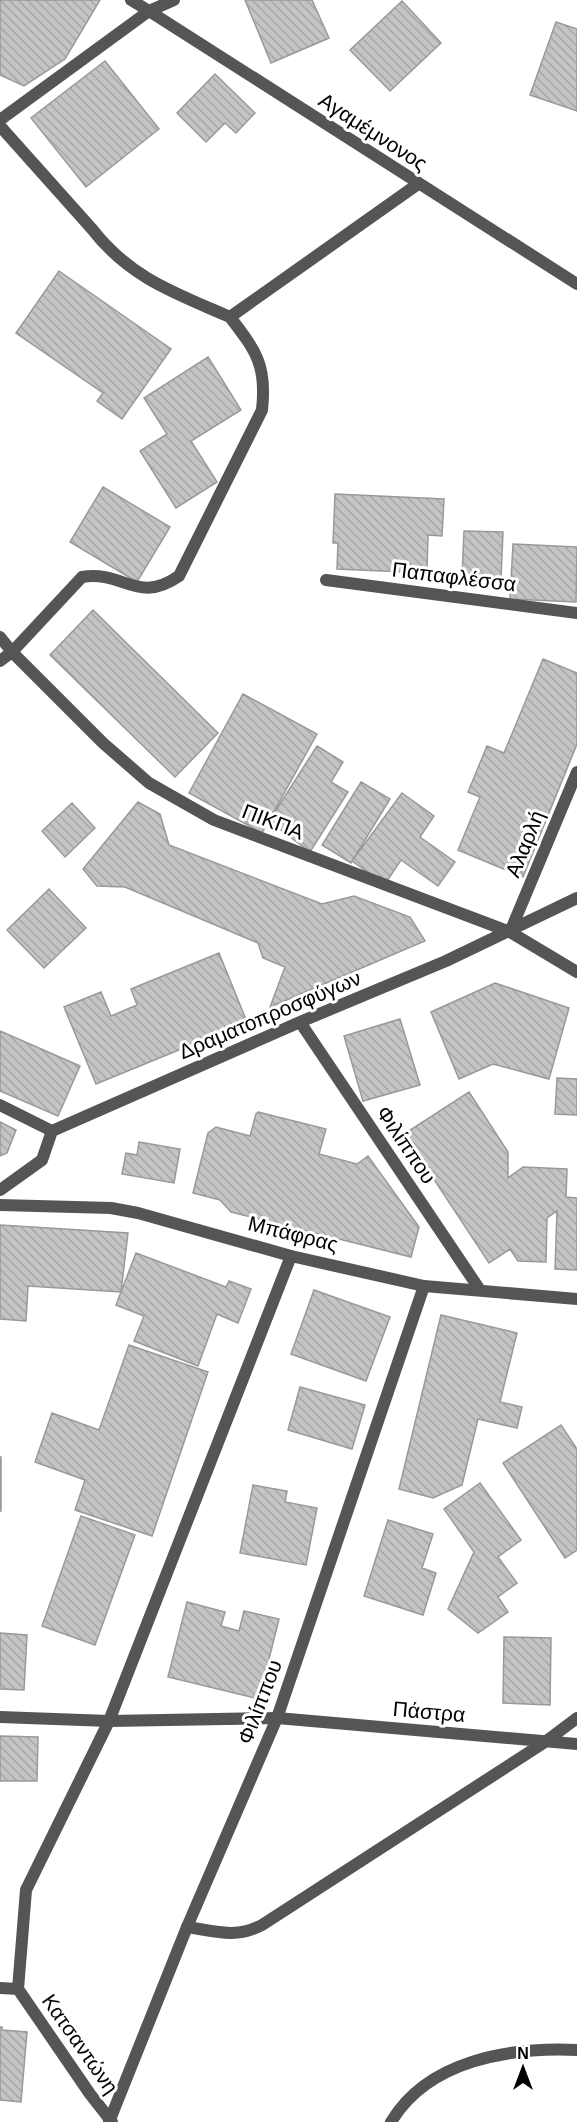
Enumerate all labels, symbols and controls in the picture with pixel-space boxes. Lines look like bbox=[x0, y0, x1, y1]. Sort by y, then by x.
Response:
street label: Αγαμέμνονος bbox=[315, 88, 432, 175]
street label: Παπαφλέσσα bbox=[391, 557, 517, 596]
street label: ΠΙΚΠΑ bbox=[239, 799, 307, 844]
street label: Αλαρλή bbox=[501, 807, 548, 881]
street label: Δραματοπροσφύγων bbox=[175, 966, 364, 1063]
street label: Φιλίππου bbox=[372, 1102, 441, 1188]
street label: Μπάφρας bbox=[246, 1211, 340, 1256]
street label: Φιλίππου bbox=[233, 1656, 286, 1747]
street label: Πάστρα bbox=[392, 1697, 466, 1726]
street label: Κατσαντώνη bbox=[38, 1990, 123, 2098]
north arrow bbox=[493, 2038, 553, 2098]
text: N bbox=[517, 2045, 529, 2062]

